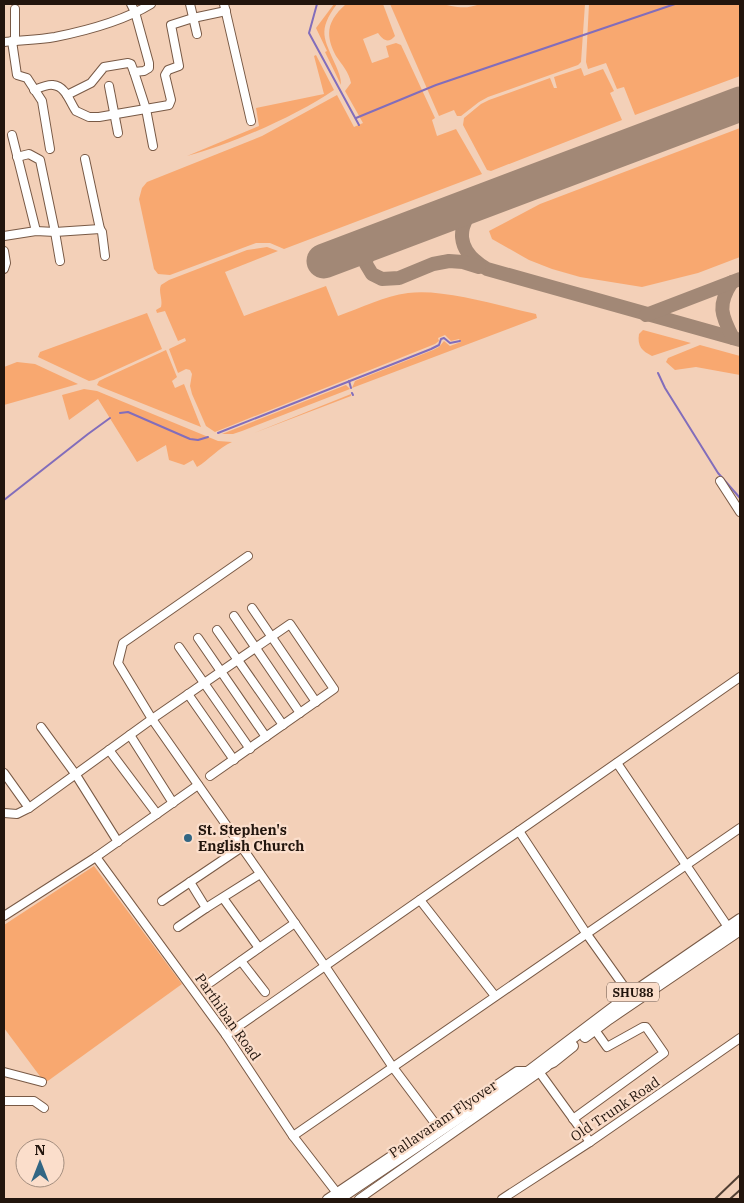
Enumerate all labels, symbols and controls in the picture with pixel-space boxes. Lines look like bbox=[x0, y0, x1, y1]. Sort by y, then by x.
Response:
place label: St. Stephen's English Church bbox=[198, 821, 304, 855]
marker: St. Stephen's English Church bbox=[182, 832, 194, 844]
street label: Parthiban Road bbox=[191, 970, 265, 1064]
road number: SHU88 bbox=[607, 982, 659, 1002]
street label: Old Trunk Road bbox=[567, 1072, 663, 1145]
street label: Pallavaram Flyover bbox=[386, 1076, 501, 1162]
north arrow bbox=[15, 1138, 65, 1188]
text: N bbox=[34, 1141, 46, 1159]

